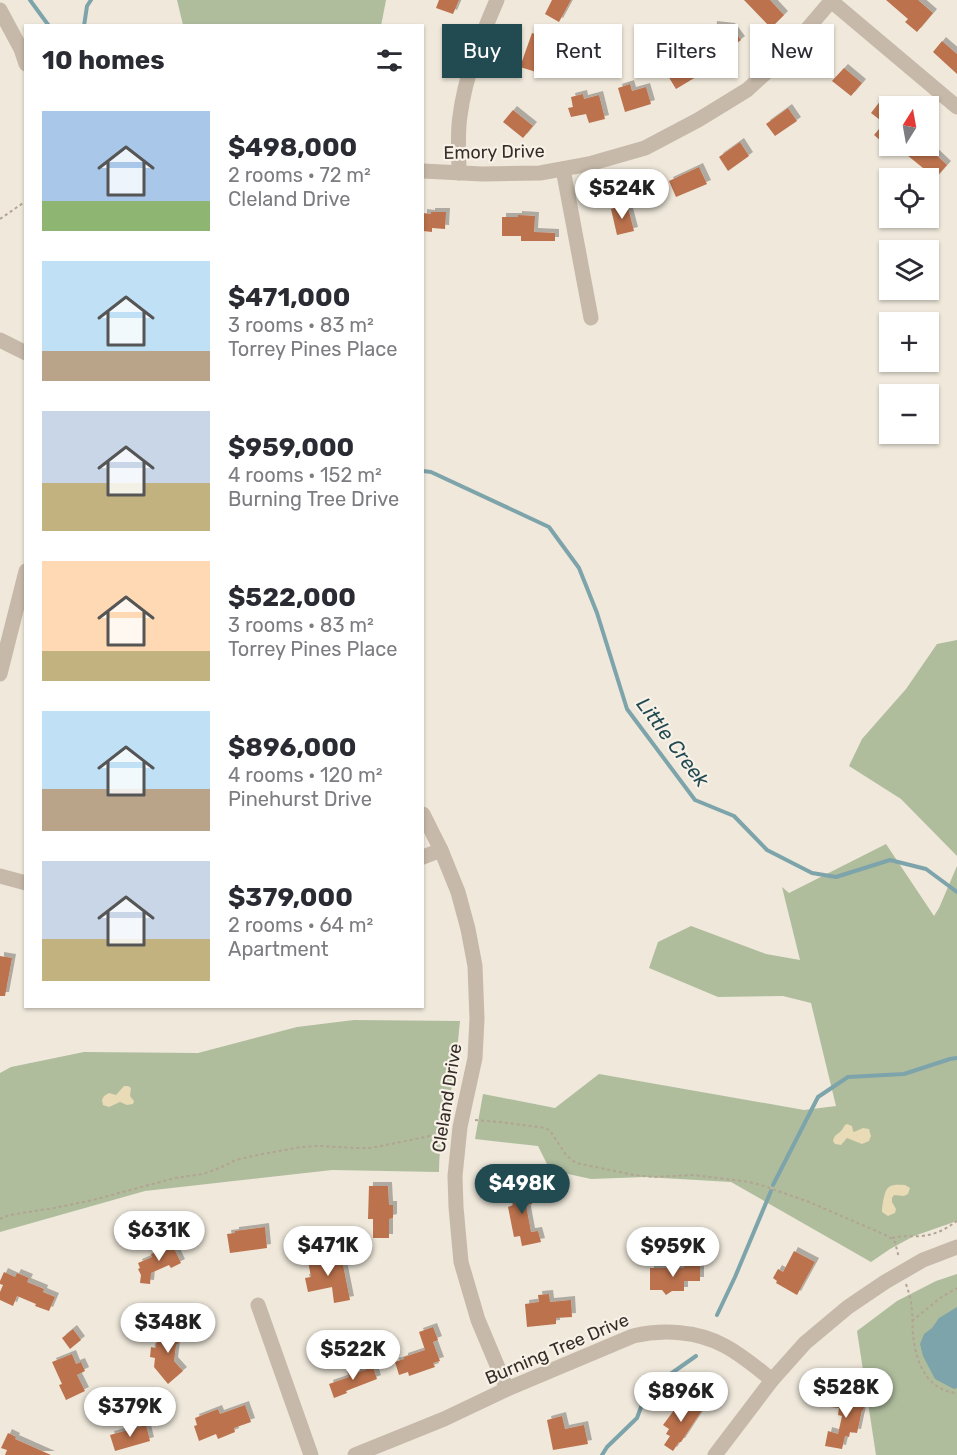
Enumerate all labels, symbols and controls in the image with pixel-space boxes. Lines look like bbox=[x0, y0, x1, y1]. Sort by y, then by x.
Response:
chip: Buy bbox=[442, 24, 522, 78]
chip: Rent bbox=[534, 24, 622, 78]
chip: Filters bbox=[634, 24, 738, 78]
chip: New bbox=[750, 24, 834, 78]
icon: filters bbox=[373, 44, 406, 77]
text: 10 homes bbox=[42, 45, 165, 76]
north arrow bbox=[879, 96, 939, 156]
map controls bbox=[879, 96, 939, 444]
text: $498,000 bbox=[228, 132, 357, 163]
icon: home bbox=[90, 135, 162, 207]
street label: Emory Drive bbox=[443, 140, 545, 164]
text: 2 rooms · 72 m² bbox=[228, 163, 371, 187]
button: locate bbox=[879, 168, 939, 228]
pin: $524K bbox=[580, 169, 664, 220]
text: $524K bbox=[589, 176, 655, 200]
text: Cleland Drive bbox=[228, 187, 350, 211]
button: layers bbox=[879, 240, 939, 300]
text: $471,000 bbox=[228, 282, 350, 313]
icon: home bbox=[90, 285, 162, 357]
button: + bbox=[879, 312, 939, 372]
text: 3 rooms · 83 m² bbox=[228, 313, 374, 337]
text: Torrey Pines Place bbox=[228, 337, 397, 361]
button: − bbox=[879, 384, 939, 444]
text: $959,000 bbox=[228, 432, 354, 463]
icon: home bbox=[90, 435, 162, 507]
text: 4 rooms · 152 m² bbox=[228, 463, 382, 487]
text: Burning Tree Drive bbox=[228, 487, 399, 511]
text: $522,000 bbox=[228, 582, 356, 613]
icon: home bbox=[90, 585, 162, 657]
text: 3 rooms · 83 m² bbox=[228, 613, 374, 637]
text: Torrey Pines Place bbox=[228, 637, 397, 661]
water label: Little Creek bbox=[632, 693, 715, 792]
text: $896,000 bbox=[228, 732, 357, 763]
icon: home bbox=[90, 735, 162, 807]
text: 4 rooms · 120 m² bbox=[228, 763, 383, 787]
text: Pinehurst Drive bbox=[228, 787, 372, 811]
text: $379,000 bbox=[228, 882, 353, 913]
icon: home bbox=[90, 885, 162, 957]
text: 2 rooms · 64 m² bbox=[228, 913, 373, 937]
text: Apartment bbox=[228, 937, 329, 961]
street label: Cleland Drive bbox=[428, 1042, 466, 1154]
pin: $498K bbox=[480, 1164, 564, 1215]
text: $498K bbox=[489, 1171, 555, 1195]
pin: $631K bbox=[117, 1211, 201, 1262]
text: $631K bbox=[128, 1218, 190, 1242]
pin: $471K bbox=[286, 1226, 370, 1277]
pin: $959K bbox=[631, 1227, 715, 1278]
text: $471K bbox=[297, 1233, 359, 1257]
text: $959K bbox=[640, 1234, 706, 1258]
pin: $348K bbox=[126, 1303, 210, 1354]
street label: Burning Tree Drive bbox=[482, 1309, 632, 1389]
text: $348K bbox=[135, 1310, 202, 1334]
pin: $522K bbox=[311, 1330, 395, 1381]
text: $522K bbox=[320, 1337, 386, 1361]
pin: $528K bbox=[804, 1368, 888, 1419]
pin: $896K bbox=[639, 1372, 723, 1423]
text: $528K bbox=[813, 1375, 879, 1399]
text: $896K bbox=[648, 1379, 714, 1403]
pin: $379K bbox=[88, 1387, 172, 1438]
text: $379K bbox=[98, 1394, 162, 1418]

